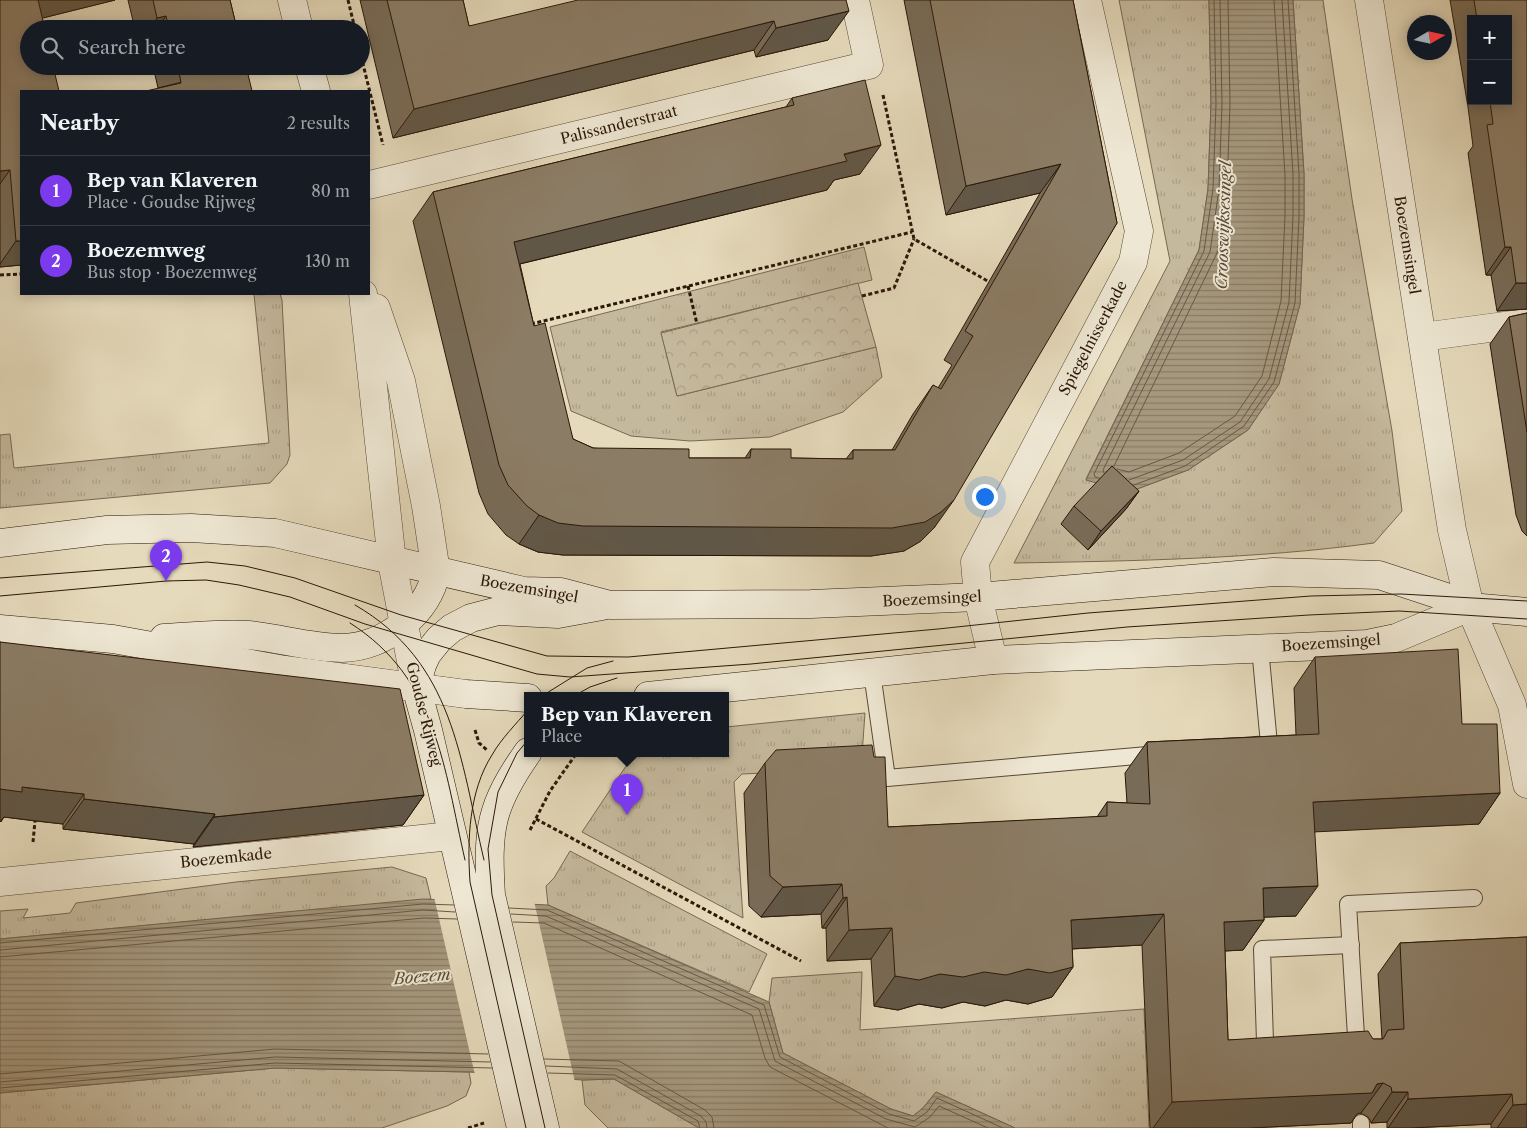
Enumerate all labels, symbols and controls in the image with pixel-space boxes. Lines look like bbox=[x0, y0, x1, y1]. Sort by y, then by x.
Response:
north arrow bbox=[1407, 15, 1452, 60]
map controls bbox=[1467, 15, 1512, 105]
button: + bbox=[1467, 15, 1512, 60]
search box bbox=[20, 20, 370, 75]
icon: search bbox=[38, 34, 66, 62]
text: Search here bbox=[78, 36, 186, 59]
button: − bbox=[1467, 60, 1512, 105]
street label: Palissanderstraat bbox=[558, 101, 680, 148]
text: Nearby bbox=[40, 110, 119, 135]
text: 2 results bbox=[287, 113, 350, 133]
water label: Crooswijksesingel bbox=[1211, 159, 1235, 290]
text: Bep van Klaveren bbox=[87, 169, 258, 192]
text: 1 bbox=[52, 181, 60, 201]
text: 80 m bbox=[311, 181, 350, 201]
text: Place · Goudse Rijweg bbox=[87, 192, 255, 212]
street label: Boezemsingel bbox=[1390, 194, 1425, 296]
text: Boezemweg bbox=[87, 239, 205, 262]
text: 2 bbox=[51, 251, 61, 271]
text: 130 m bbox=[305, 251, 350, 271]
text: Bus stop · Boezemweg bbox=[87, 262, 256, 282]
street label: Spiegelnisserkade bbox=[1054, 277, 1131, 398]
your location bbox=[972, 484, 998, 510]
pin: 2 bbox=[150, 540, 182, 581]
street label: Boezemsingel bbox=[479, 571, 580, 607]
street label: Boezemsingel bbox=[882, 586, 983, 611]
street label: Boezemsingel bbox=[1281, 630, 1382, 655]
street label: Goudse Rijweg bbox=[402, 660, 447, 768]
popup bbox=[524, 692, 729, 757]
text: Bep van Klaveren bbox=[541, 703, 712, 726]
text: Place bbox=[541, 726, 582, 746]
pin: 1 bbox=[611, 774, 643, 815]
street label: Boezemkade bbox=[179, 843, 273, 872]
water label: Boezem bbox=[391, 964, 451, 989]

